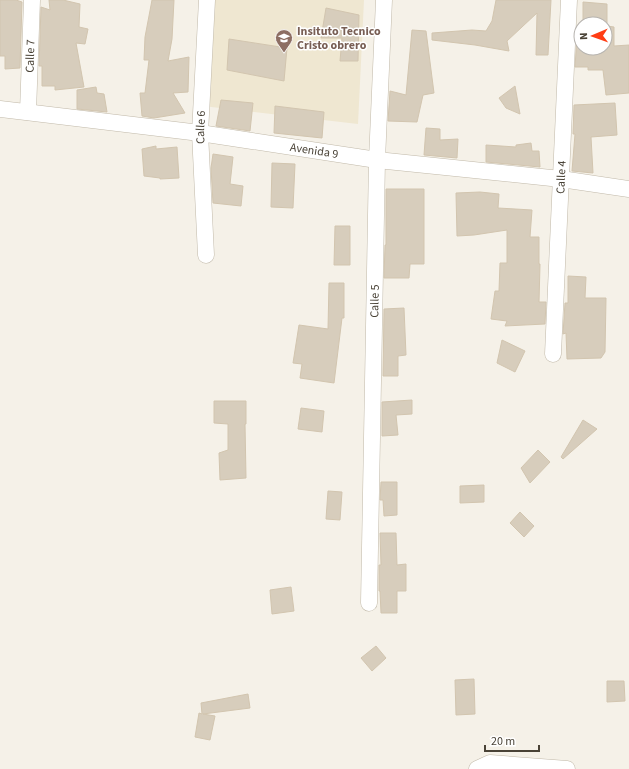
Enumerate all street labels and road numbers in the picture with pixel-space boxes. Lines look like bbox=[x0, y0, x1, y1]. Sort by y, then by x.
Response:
street label: Calle 7 bbox=[21, 39, 39, 73]
street label: Calle 6 bbox=[191, 110, 210, 144]
street label: Avenida 9 bbox=[289, 138, 340, 162]
street label: Calle 4 bbox=[552, 160, 570, 194]
street label: Calle 5 bbox=[366, 284, 383, 318]

